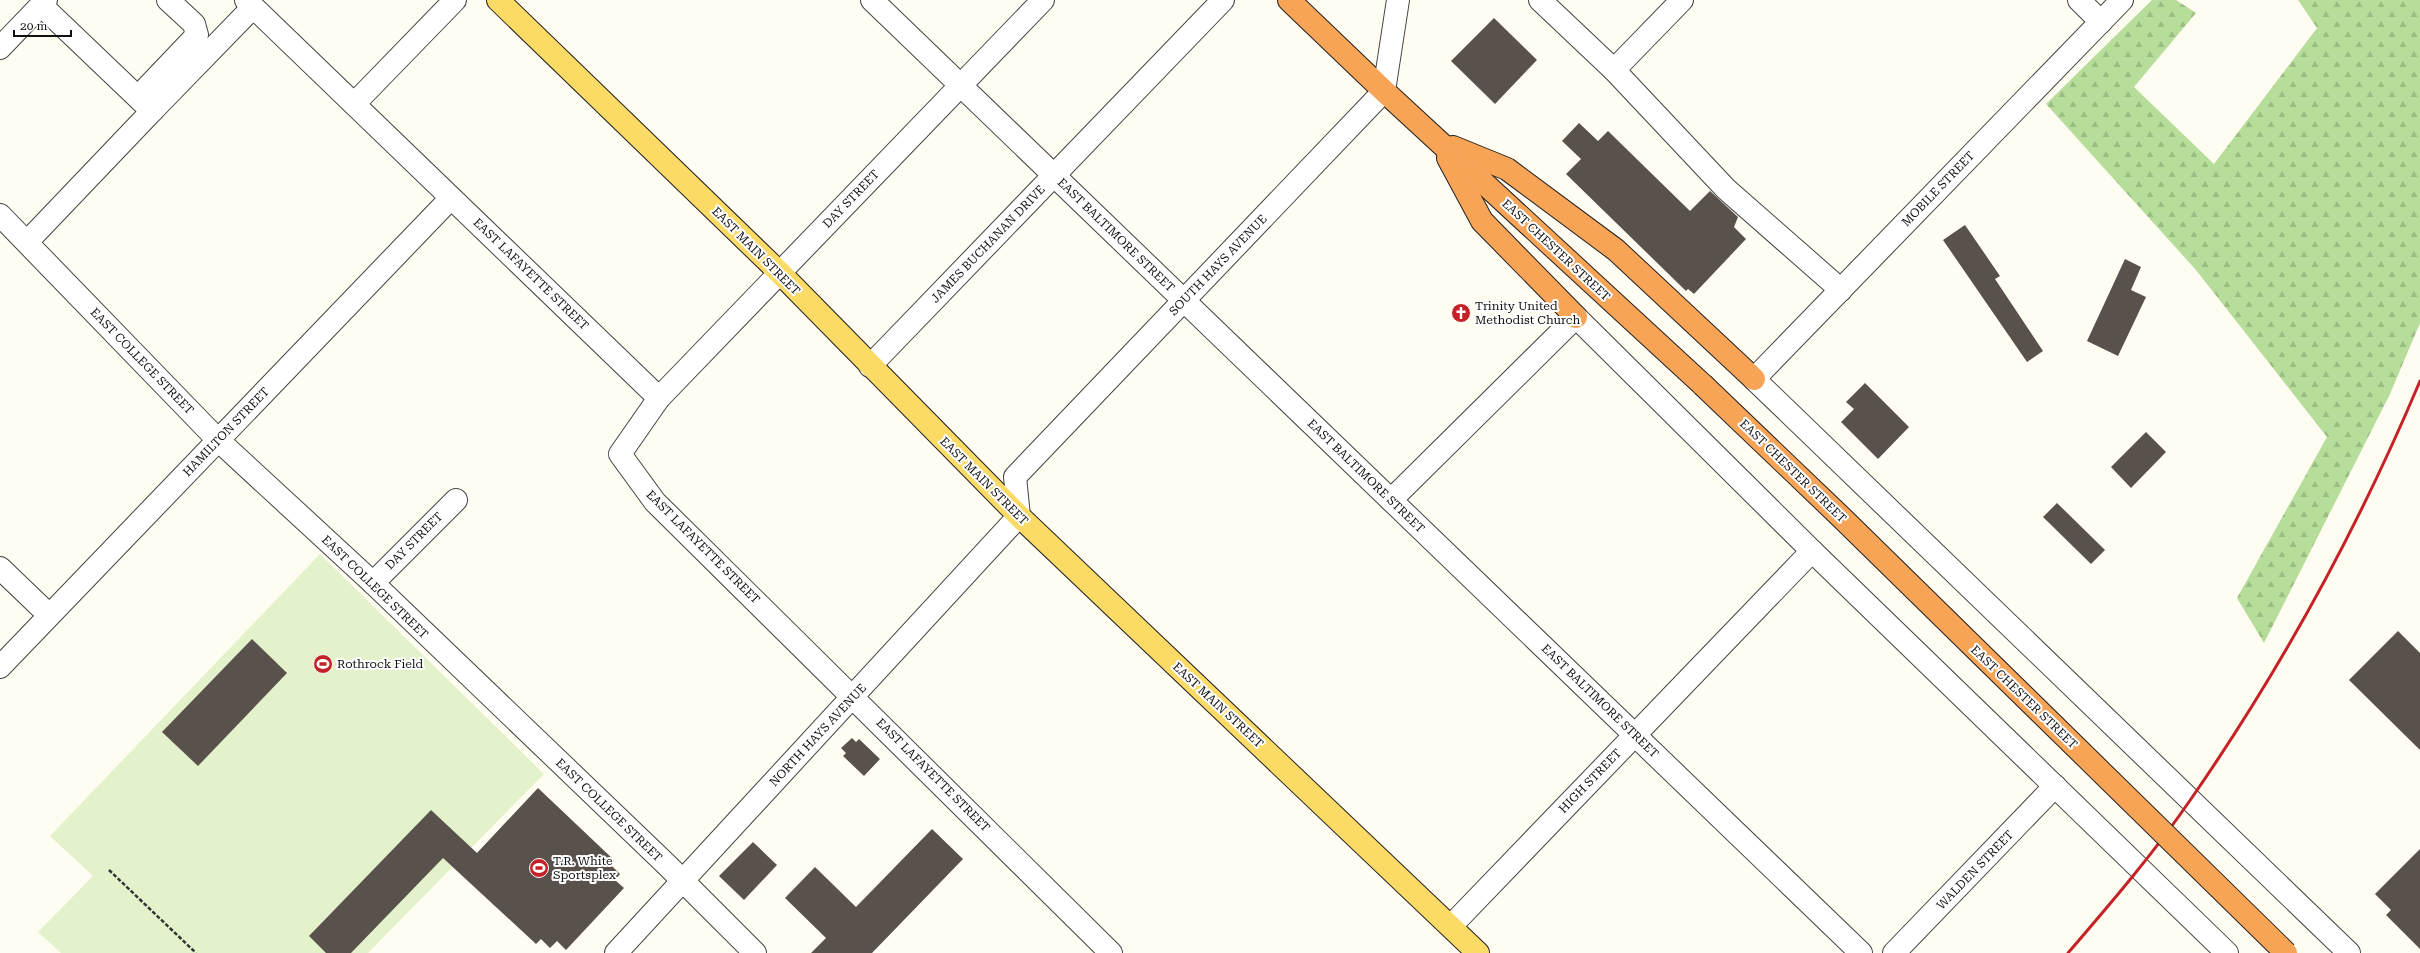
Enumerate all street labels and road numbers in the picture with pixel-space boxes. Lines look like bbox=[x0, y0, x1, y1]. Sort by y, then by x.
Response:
street label: MOBILE STREET bbox=[1899, 149, 1977, 229]
street label: DAY STREET bbox=[820, 167, 882, 231]
street label: EAST BALTIMORE STREET bbox=[1055, 175, 1177, 295]
street label: JAMES BUCHANAN DRIVE bbox=[928, 182, 1048, 306]
street label: EAST CHESTER STREET bbox=[1499, 196, 1613, 304]
street label: EAST MAIN STREET bbox=[709, 204, 803, 298]
street label: SOUTH HAYS AVENUE bbox=[1166, 212, 1270, 318]
street label: EAST LAFAYETTE STREET bbox=[470, 215, 592, 333]
street label: EAST COLLEGE STREET bbox=[88, 305, 196, 417]
street label: HAMILTON STREET bbox=[180, 385, 272, 479]
street label: EAST BALTIMORE STREET bbox=[1305, 416, 1427, 536]
street label: EAST CHESTER STREET bbox=[1737, 417, 1849, 525]
street label: EAST MAIN STREET bbox=[937, 434, 1031, 528]
street label: EAST LAFAYETTE STREET bbox=[643, 487, 763, 607]
street label: DAY STREET bbox=[383, 510, 445, 572]
street label: EAST COLLEGE STREET bbox=[319, 533, 431, 641]
street label: EAST BALTIMORE STREET bbox=[1539, 641, 1661, 761]
street label: EAST CHESTER STREET bbox=[1968, 643, 2080, 751]
street label: EAST MAIN STREET bbox=[1170, 659, 1266, 751]
street label: NORTH HAYS AVENUE bbox=[767, 681, 869, 789]
street label: EAST LAFAYETTE STREET bbox=[873, 715, 993, 835]
street label: HIGH STREET bbox=[1556, 746, 1624, 816]
street label: EAST COLLEGE STREET bbox=[553, 756, 665, 864]
street label: WALDEN STREET bbox=[1934, 828, 2016, 912]

